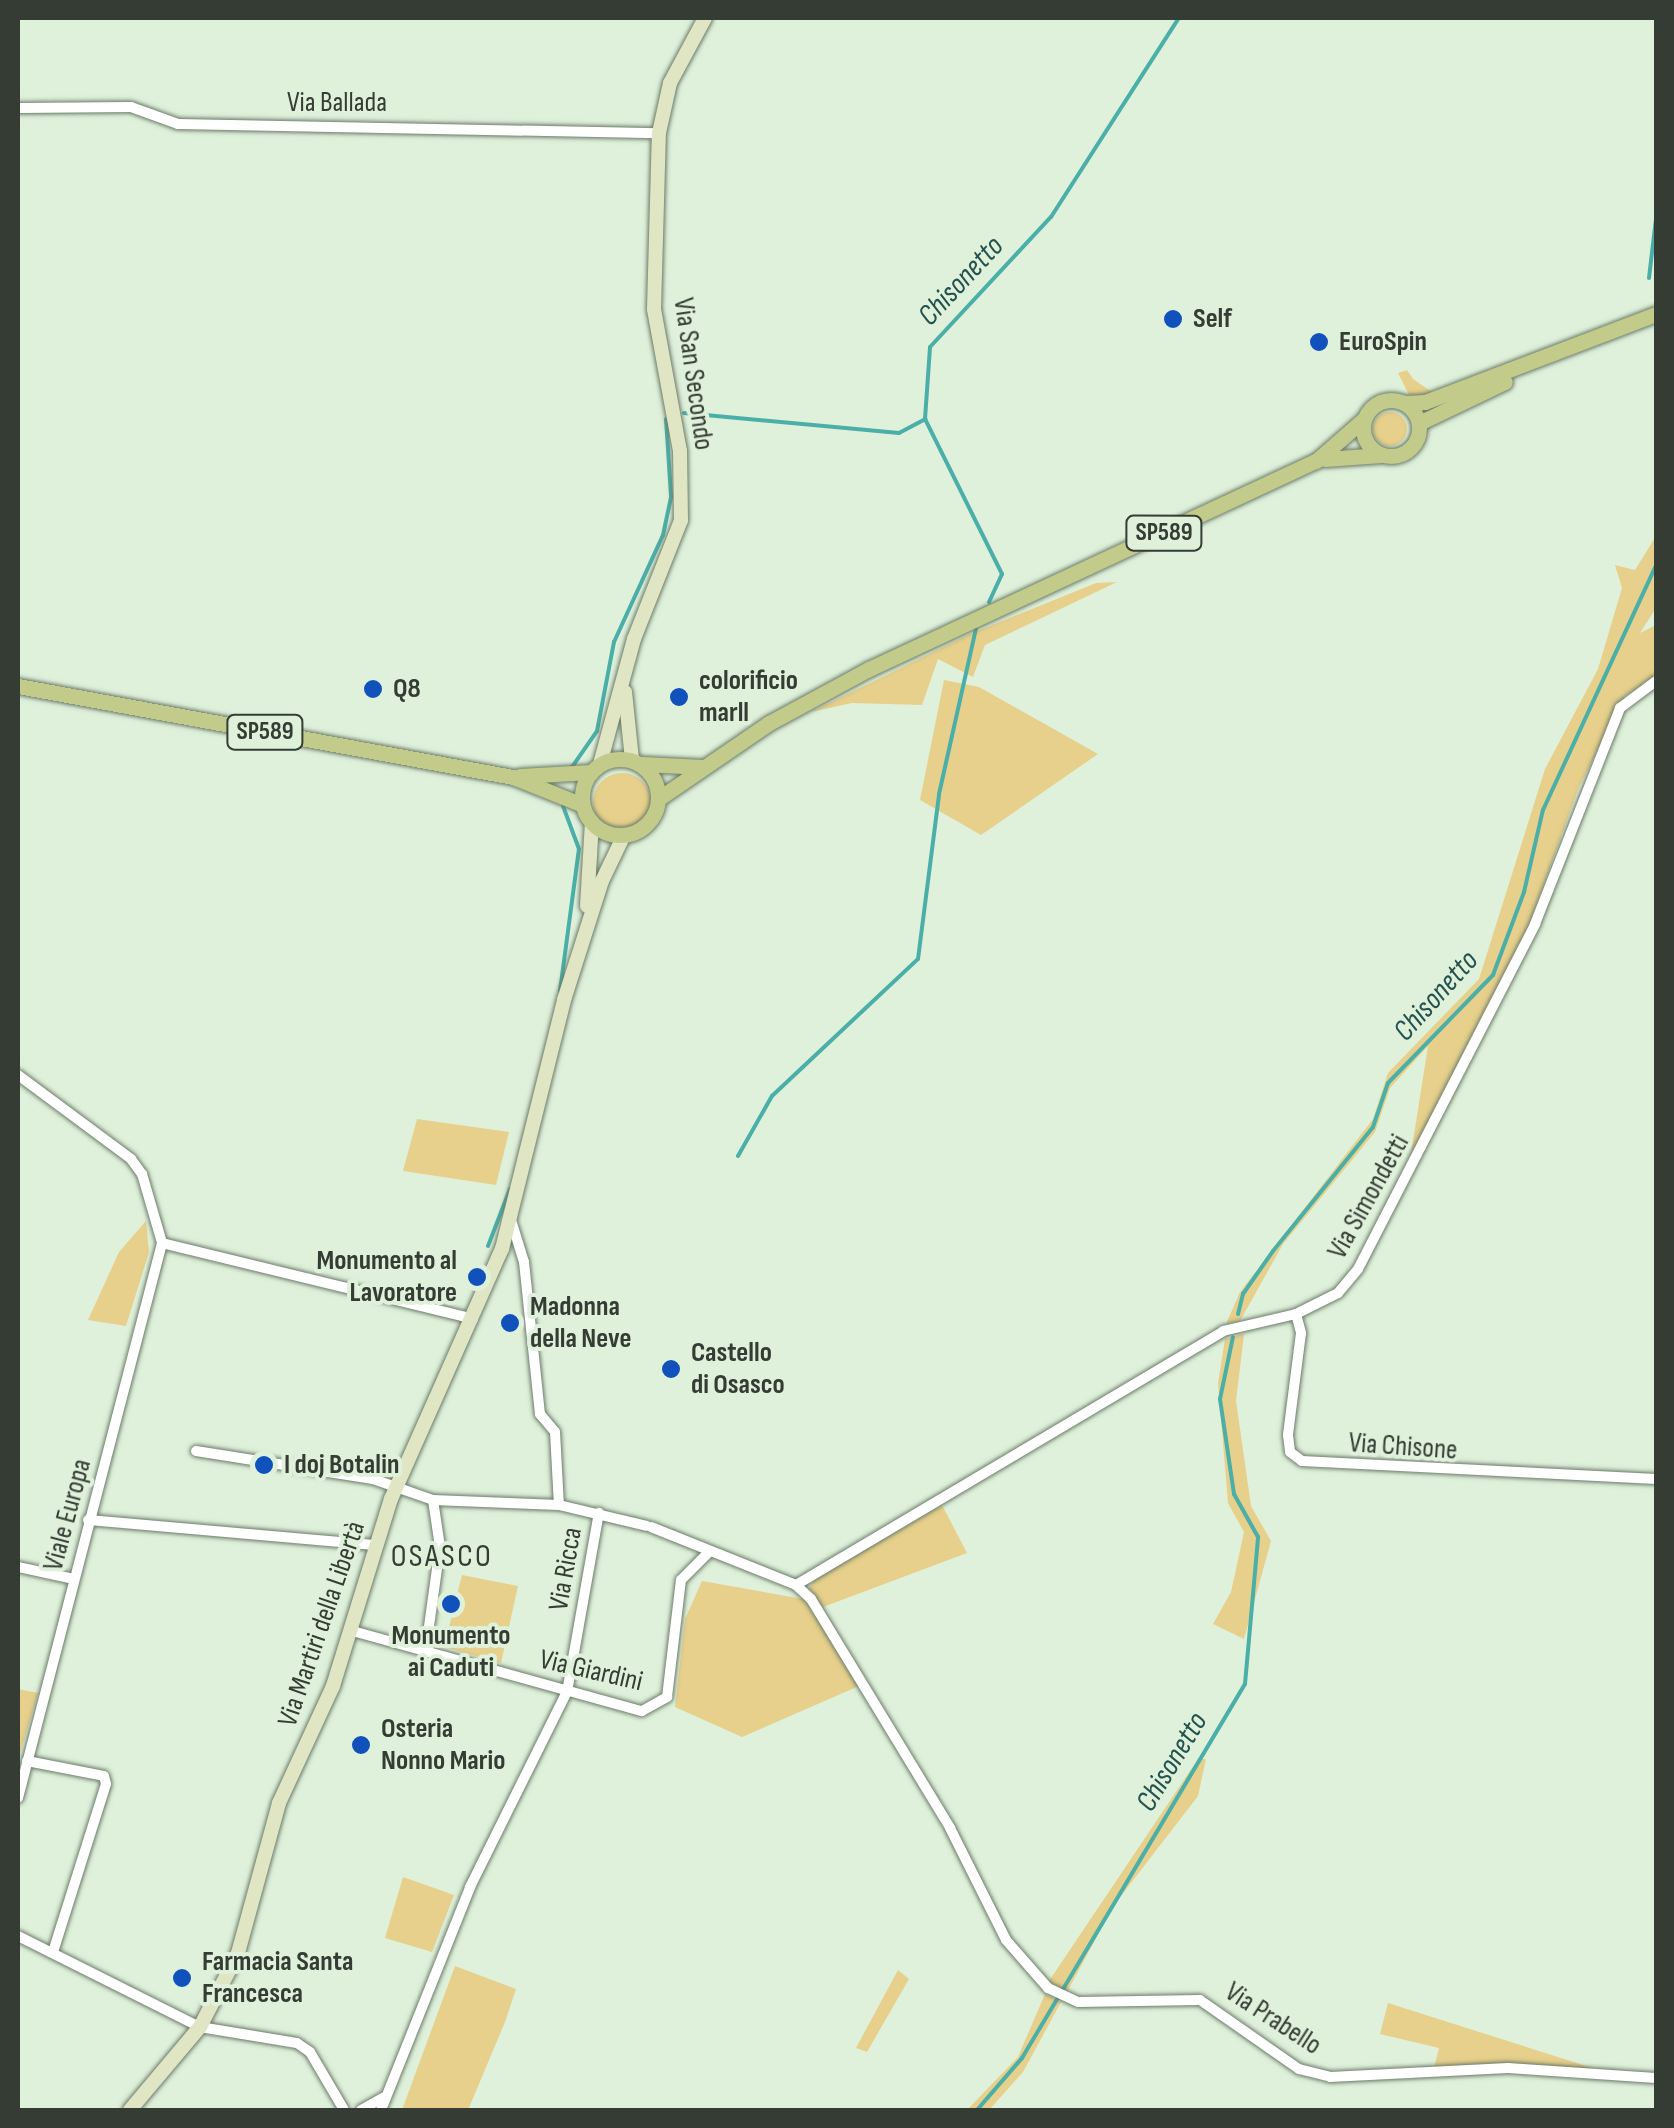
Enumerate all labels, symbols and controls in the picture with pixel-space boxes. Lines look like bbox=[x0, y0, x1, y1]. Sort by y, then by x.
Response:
street label: Via Ballada bbox=[287, 86, 387, 120]
water label: Chisonetto bbox=[911, 229, 1011, 333]
street label: Via San Secondo bbox=[666, 296, 720, 452]
place label: Self bbox=[1193, 302, 1232, 336]
marker: Self bbox=[1162, 308, 1184, 330]
place label: EuroSpin bbox=[1339, 325, 1427, 359]
marker: EuroSpin bbox=[1308, 331, 1330, 353]
road number: SP589 bbox=[1124, 513, 1204, 553]
place label: colorificio marll bbox=[699, 664, 798, 730]
place label: Q8 bbox=[393, 672, 421, 706]
marker: Q8 bbox=[362, 678, 384, 700]
marker: colorificio marll bbox=[668, 686, 690, 708]
road number: SP589 bbox=[225, 712, 305, 752]
water label: Chisonetto bbox=[1386, 943, 1486, 1049]
street label: Via Simondetti bbox=[1321, 1129, 1417, 1265]
place label: Monumento al Lavoratore bbox=[316, 1244, 457, 1310]
marker: Monumento al Lavoratore bbox=[466, 1266, 488, 1288]
place label: Madonna della Neve bbox=[530, 1290, 632, 1356]
marker: Madonna della Neve bbox=[499, 1312, 521, 1334]
place label: Castello di Osasco bbox=[691, 1336, 785, 1402]
marker: Castello di Osasco bbox=[660, 1358, 682, 1380]
street label: Via Chisone bbox=[1348, 1426, 1458, 1468]
place label: I doj Botalin bbox=[284, 1448, 399, 1482]
marker: I doj Botalin bbox=[253, 1454, 275, 1476]
street label: Viale Europa bbox=[37, 1455, 99, 1575]
street label: Via Martiri della Libertà bbox=[271, 1517, 373, 1731]
street label: Via Ricca bbox=[542, 1525, 590, 1613]
district label: OSASCO bbox=[391, 1538, 493, 1576]
marker: Monumento ai Caduti bbox=[440, 1593, 462, 1615]
place label: Monumento ai Caduti bbox=[391, 1619, 511, 1685]
street label: Via Giardini bbox=[536, 1643, 646, 1699]
water label: Chisonetto bbox=[1128, 1706, 1216, 1818]
place label: Osteria Nonno Mario bbox=[381, 1712, 505, 1778]
marker: Osteria Nonno Mario bbox=[350, 1734, 372, 1756]
place label: Farmacia Santa Francesca bbox=[202, 1945, 354, 2011]
marker: Farmacia Santa Francesca bbox=[171, 1967, 193, 1989]
street label: Via Prabello bbox=[1219, 1975, 1327, 2063]

